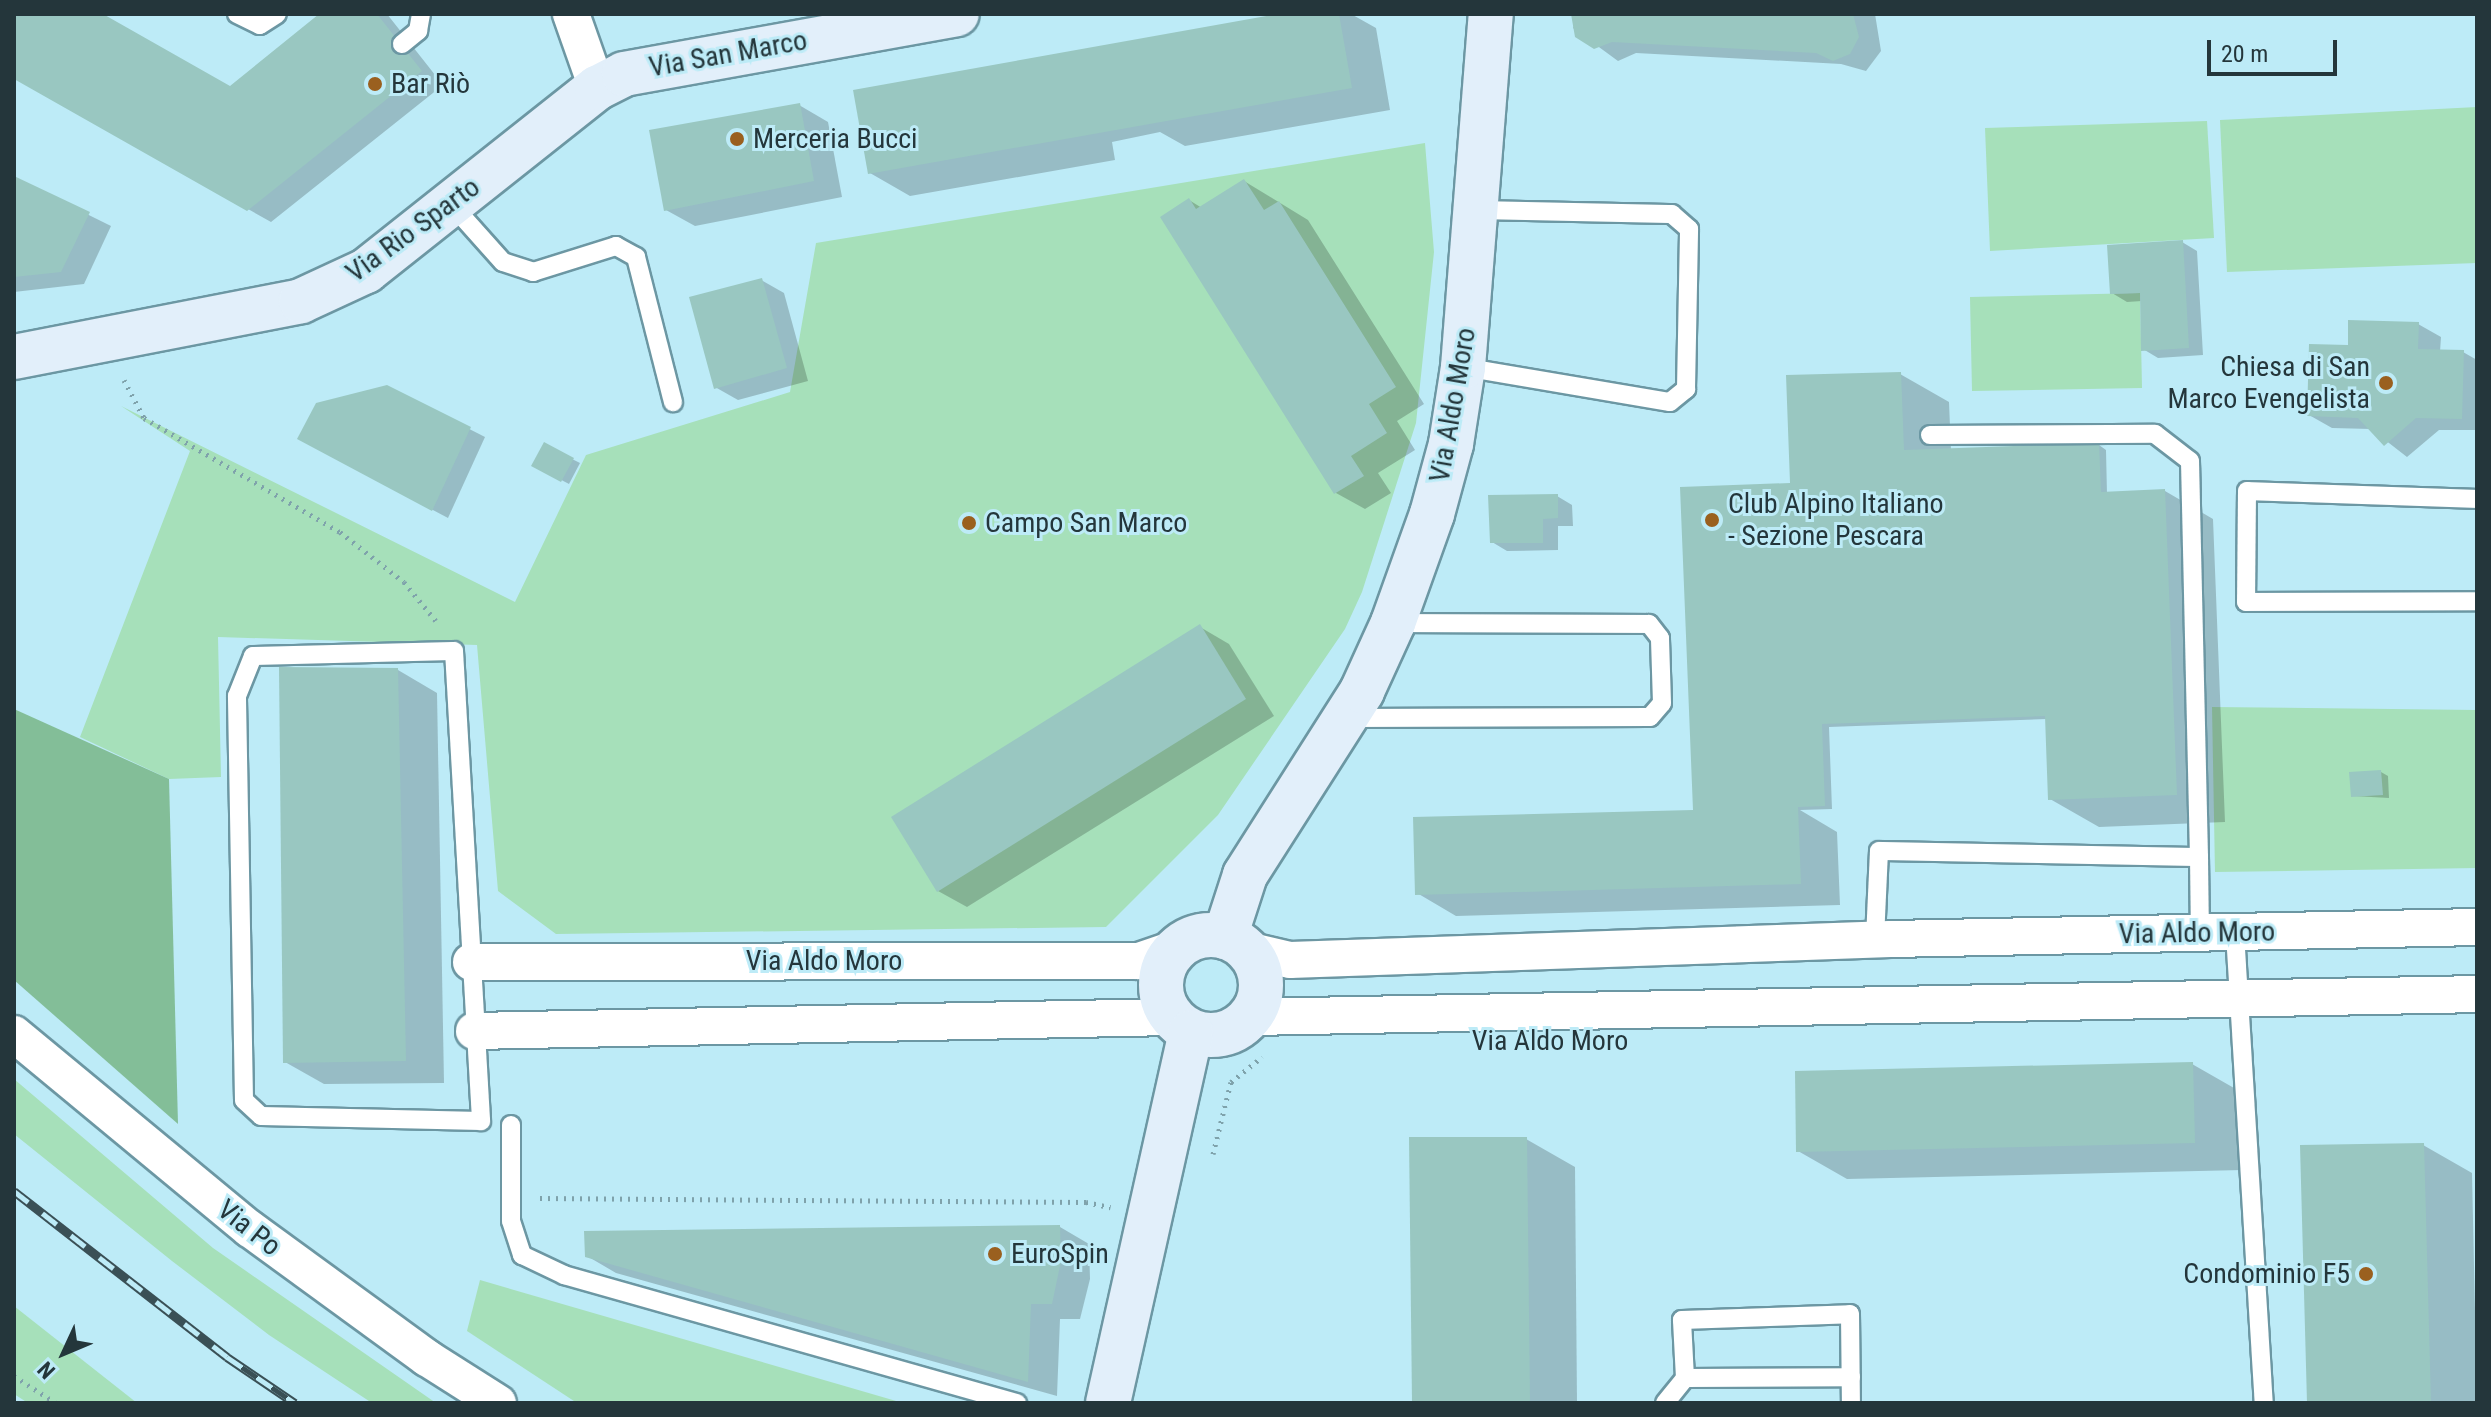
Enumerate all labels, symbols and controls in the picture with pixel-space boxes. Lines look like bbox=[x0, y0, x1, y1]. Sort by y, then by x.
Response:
street label: Via San Marco bbox=[646, 24, 810, 84]
scale bar bbox=[2211, 24, 2341, 74]
text: 20 m bbox=[2221, 40, 2268, 68]
place label: Bar Riò bbox=[391, 67, 470, 101]
marker: Bar Riò bbox=[366, 75, 384, 93]
place label: Merceria Bucci bbox=[753, 122, 918, 156]
marker: Merceria Bucci bbox=[728, 130, 746, 148]
street label: Via Rio Sparto bbox=[340, 170, 486, 290]
street label: Via Aldo Moro bbox=[1423, 325, 1483, 485]
place label: Chiesa di San Marco Evengelista bbox=[2167, 350, 2370, 416]
marker: Chiesa di San Marco Evengelista bbox=[2377, 374, 2395, 392]
place label: Club Alpino Italiano - Sezione Pescara bbox=[1728, 487, 1943, 553]
place label: Campo San Marco bbox=[985, 506, 1187, 540]
marker: Club Alpino Italiano - Sezione Pescara bbox=[1703, 511, 1721, 529]
marker: Campo San Marco bbox=[960, 514, 978, 532]
street label: Via Aldo Moro bbox=[2119, 915, 2275, 951]
street label: Via Aldo Moro bbox=[746, 944, 902, 978]
street label: Via Aldo Moro bbox=[1472, 1024, 1628, 1058]
street label: Via Po bbox=[211, 1193, 287, 1263]
place label: EuroSpin bbox=[1011, 1237, 1109, 1271]
marker: EuroSpin bbox=[986, 1245, 1004, 1263]
place label: Condominio F5 bbox=[2183, 1257, 2350, 1291]
marker: Condominio F5 bbox=[2357, 1265, 2375, 1283]
north arrow bbox=[24, 1313, 104, 1393]
text: N bbox=[33, 1356, 60, 1384]

